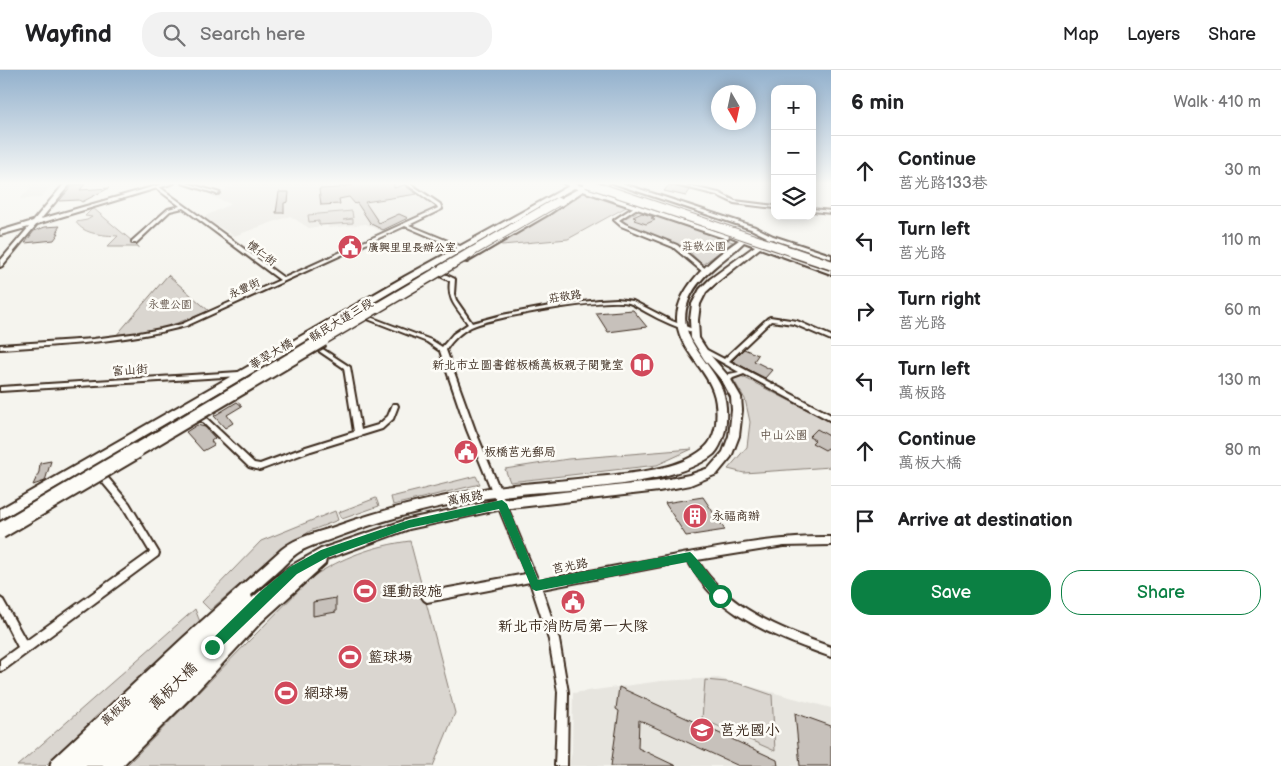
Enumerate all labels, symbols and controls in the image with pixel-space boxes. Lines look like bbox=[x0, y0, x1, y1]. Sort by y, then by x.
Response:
search box bbox=[142, 12, 492, 57]
text: Wayfind bbox=[25, 20, 112, 49]
icon: search bbox=[160, 21, 188, 49]
text: Search here bbox=[200, 23, 305, 46]
text: Map bbox=[1063, 24, 1099, 45]
text: Layers bbox=[1127, 24, 1180, 45]
text: Share bbox=[1208, 24, 1256, 45]
north arrow bbox=[711, 85, 756, 130]
map controls bbox=[771, 85, 816, 220]
button: + bbox=[771, 85, 816, 130]
text: 6 min bbox=[851, 90, 904, 115]
text: Walk · 410 m bbox=[1174, 93, 1261, 112]
button: − bbox=[771, 130, 816, 175]
text: Continue bbox=[898, 148, 976, 171]
icon: ahead bbox=[851, 157, 879, 185]
text: 30 m bbox=[1224, 161, 1261, 180]
text: 莒光路133巷 bbox=[898, 174, 988, 193]
button: layers bbox=[771, 175, 816, 220]
text: Turn left bbox=[898, 218, 970, 241]
icon: left bbox=[851, 227, 879, 255]
text: 110 m bbox=[1222, 231, 1261, 250]
public building icon: 廣興里里長辦公室 bbox=[337, 234, 363, 260]
street label: 懷仁街 bbox=[245, 238, 280, 269]
park label: 莊敬公園 bbox=[682, 240, 726, 253]
place label: 廣興里里長辦公室 bbox=[368, 241, 456, 254]
text: 莒光路 bbox=[898, 244, 946, 263]
street label: 永豐街 bbox=[227, 275, 263, 301]
street label: 莊敬路 bbox=[548, 288, 582, 305]
text: Turn right bbox=[898, 288, 981, 311]
street label: 縣民大道三段 bbox=[307, 295, 376, 345]
icon: right bbox=[851, 297, 879, 325]
park label: 永豐公園 bbox=[148, 298, 192, 311]
text: 60 m bbox=[1224, 301, 1261, 320]
text: 莒光路 bbox=[898, 314, 946, 333]
street label: 華翠大橋 bbox=[247, 336, 296, 373]
library icon: 新北市立圖書館板橋萬板親子閱覽室 bbox=[629, 352, 655, 378]
place label: 新北市立圖書館板橋萬板親子閱覽室 bbox=[432, 358, 624, 373]
text: Turn left bbox=[898, 358, 970, 381]
street label: 富山街 bbox=[112, 362, 149, 379]
icon: left bbox=[851, 367, 879, 395]
text: 130 m bbox=[1218, 371, 1261, 390]
text: 萬板路 bbox=[898, 384, 946, 403]
park label: 中山公園 bbox=[760, 428, 808, 443]
text: Continue bbox=[898, 428, 976, 451]
icon: ahead bbox=[851, 437, 879, 465]
public building icon: 板橋莒光郵局 bbox=[453, 439, 479, 465]
text: 80 m bbox=[1225, 441, 1261, 460]
place label: 板橋莒光郵局 bbox=[484, 445, 556, 460]
text: 萬板大橋 bbox=[898, 454, 962, 473]
street label: 萬板路 bbox=[446, 488, 484, 509]
building icon: 永福商辦 bbox=[682, 503, 708, 529]
icon: arrive bbox=[851, 507, 879, 535]
place label: 永福商辦 bbox=[712, 509, 760, 524]
text: Arrive at destination bbox=[898, 509, 1073, 532]
street label: 莒光路 bbox=[551, 556, 589, 577]
button: Save bbox=[851, 570, 1051, 615]
button: Share bbox=[1061, 570, 1261, 615]
sports icon: 運動設施 bbox=[352, 578, 378, 604]
place label: 運動設施 bbox=[382, 582, 442, 601]
route start bbox=[709, 585, 732, 608]
public building icon: 新北市消防局第一大隊 bbox=[560, 589, 586, 615]
place label: 新北市消防局第一大隊 bbox=[498, 617, 648, 636]
route end bbox=[201, 636, 224, 659]
sports icon: 籃球場 bbox=[337, 644, 363, 670]
place label: 籃球場 bbox=[368, 648, 413, 667]
street label: 萬板大橋 bbox=[145, 658, 201, 714]
sports icon: 網球場 bbox=[273, 680, 299, 706]
place label: 網球場 bbox=[304, 684, 349, 703]
street label: 萬板路 bbox=[98, 694, 135, 729]
school or university icon: 莒光國小 bbox=[689, 717, 715, 743]
place label: 莒光國小 bbox=[720, 721, 780, 740]

